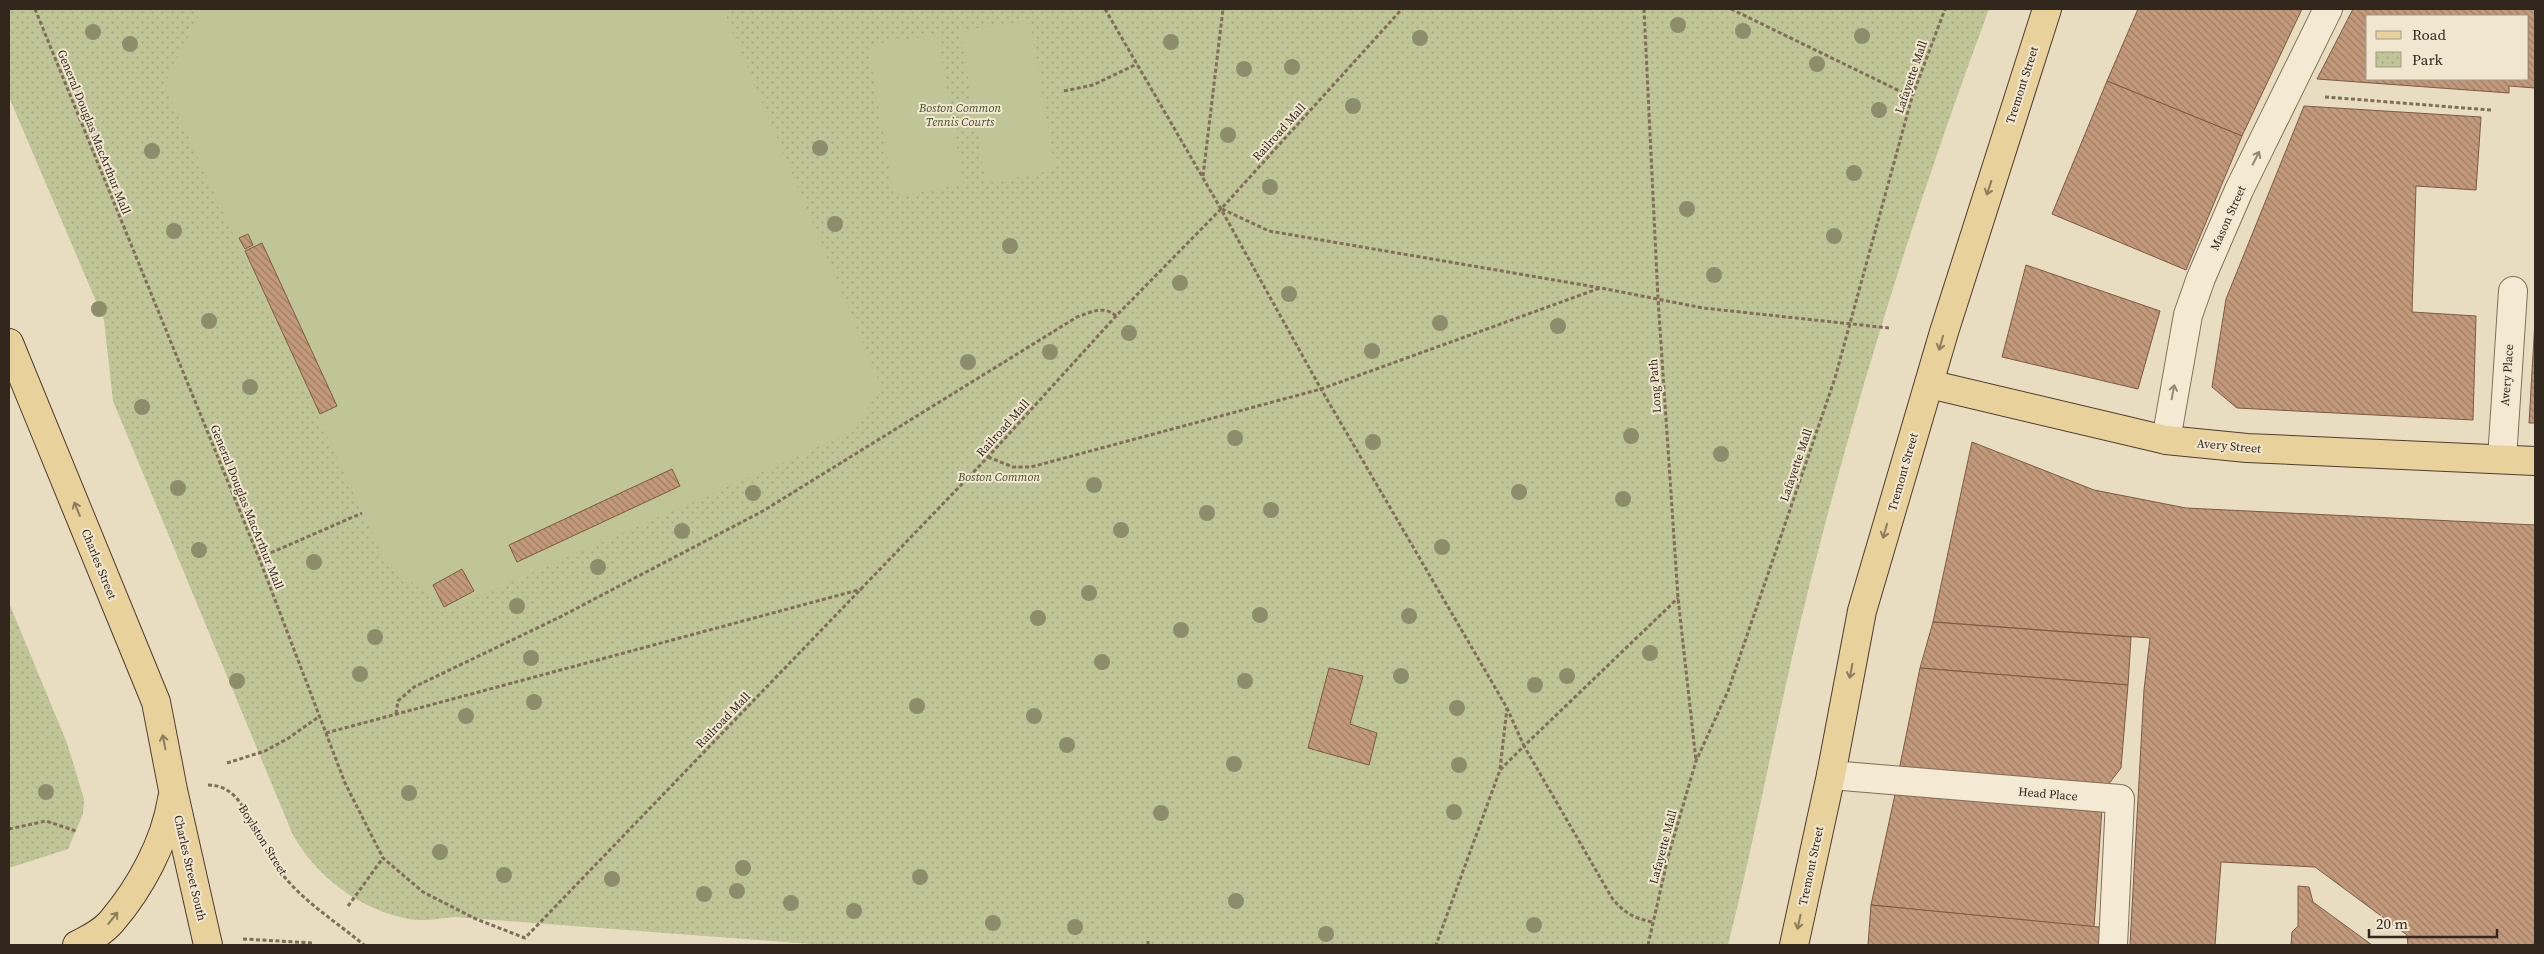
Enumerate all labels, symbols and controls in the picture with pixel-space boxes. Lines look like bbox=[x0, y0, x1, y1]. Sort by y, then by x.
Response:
legend bbox=[2366, 15, 2529, 80]
text: Road bbox=[2412, 24, 2446, 45]
street label: Lafayette Mall bbox=[1891, 38, 1931, 116]
street label: Tremont Street bbox=[2002, 44, 2042, 126]
street label: General Douglas MacArthur Mall bbox=[54, 47, 135, 217]
text: Park bbox=[2412, 49, 2444, 70]
park label: Boston Common Tennis Courts bbox=[918, 100, 1001, 130]
street label: Railroad Mall bbox=[1249, 100, 1309, 164]
one-way arrow bbox=[2252, 151, 2261, 166]
one-way arrow bbox=[1984, 179, 1993, 195]
street label: Mason Street bbox=[2207, 183, 2249, 253]
one-way arrow bbox=[1935, 335, 1945, 351]
street label: Avery Place bbox=[2497, 344, 2517, 406]
street label: Long Path bbox=[1645, 358, 1665, 414]
one-way arrow bbox=[2169, 385, 2178, 401]
street label: Railroad Mall bbox=[973, 396, 1033, 460]
street label: General Douglas MacArthur Mall bbox=[207, 422, 288, 592]
street label: Lafayette Mall bbox=[1776, 426, 1816, 504]
street label: Tremont Street bbox=[1884, 431, 1922, 513]
street label: Avery Street bbox=[2196, 435, 2262, 457]
park label: Boston Common bbox=[957, 469, 1040, 485]
one-way arrow bbox=[71, 502, 81, 517]
one-way arrow bbox=[1880, 523, 1890, 539]
street label: Charles Street bbox=[78, 526, 120, 602]
one-way arrow bbox=[1845, 663, 1855, 679]
street label: Railroad Mall bbox=[692, 688, 754, 752]
one-way arrow bbox=[158, 735, 168, 751]
street label: Head Place bbox=[2018, 783, 2078, 805]
street label: Boylston Street bbox=[235, 802, 291, 878]
street label: Lafayette Mall bbox=[1645, 808, 1681, 886]
street label: Charles Street South bbox=[170, 814, 210, 922]
street label: Tremont Street bbox=[1795, 825, 1827, 907]
scale bar bbox=[2369, 906, 2496, 938]
one-way arrow bbox=[107, 912, 118, 925]
text: 20 m bbox=[2376, 913, 2408, 934]
one-way arrow bbox=[1794, 914, 1804, 930]

